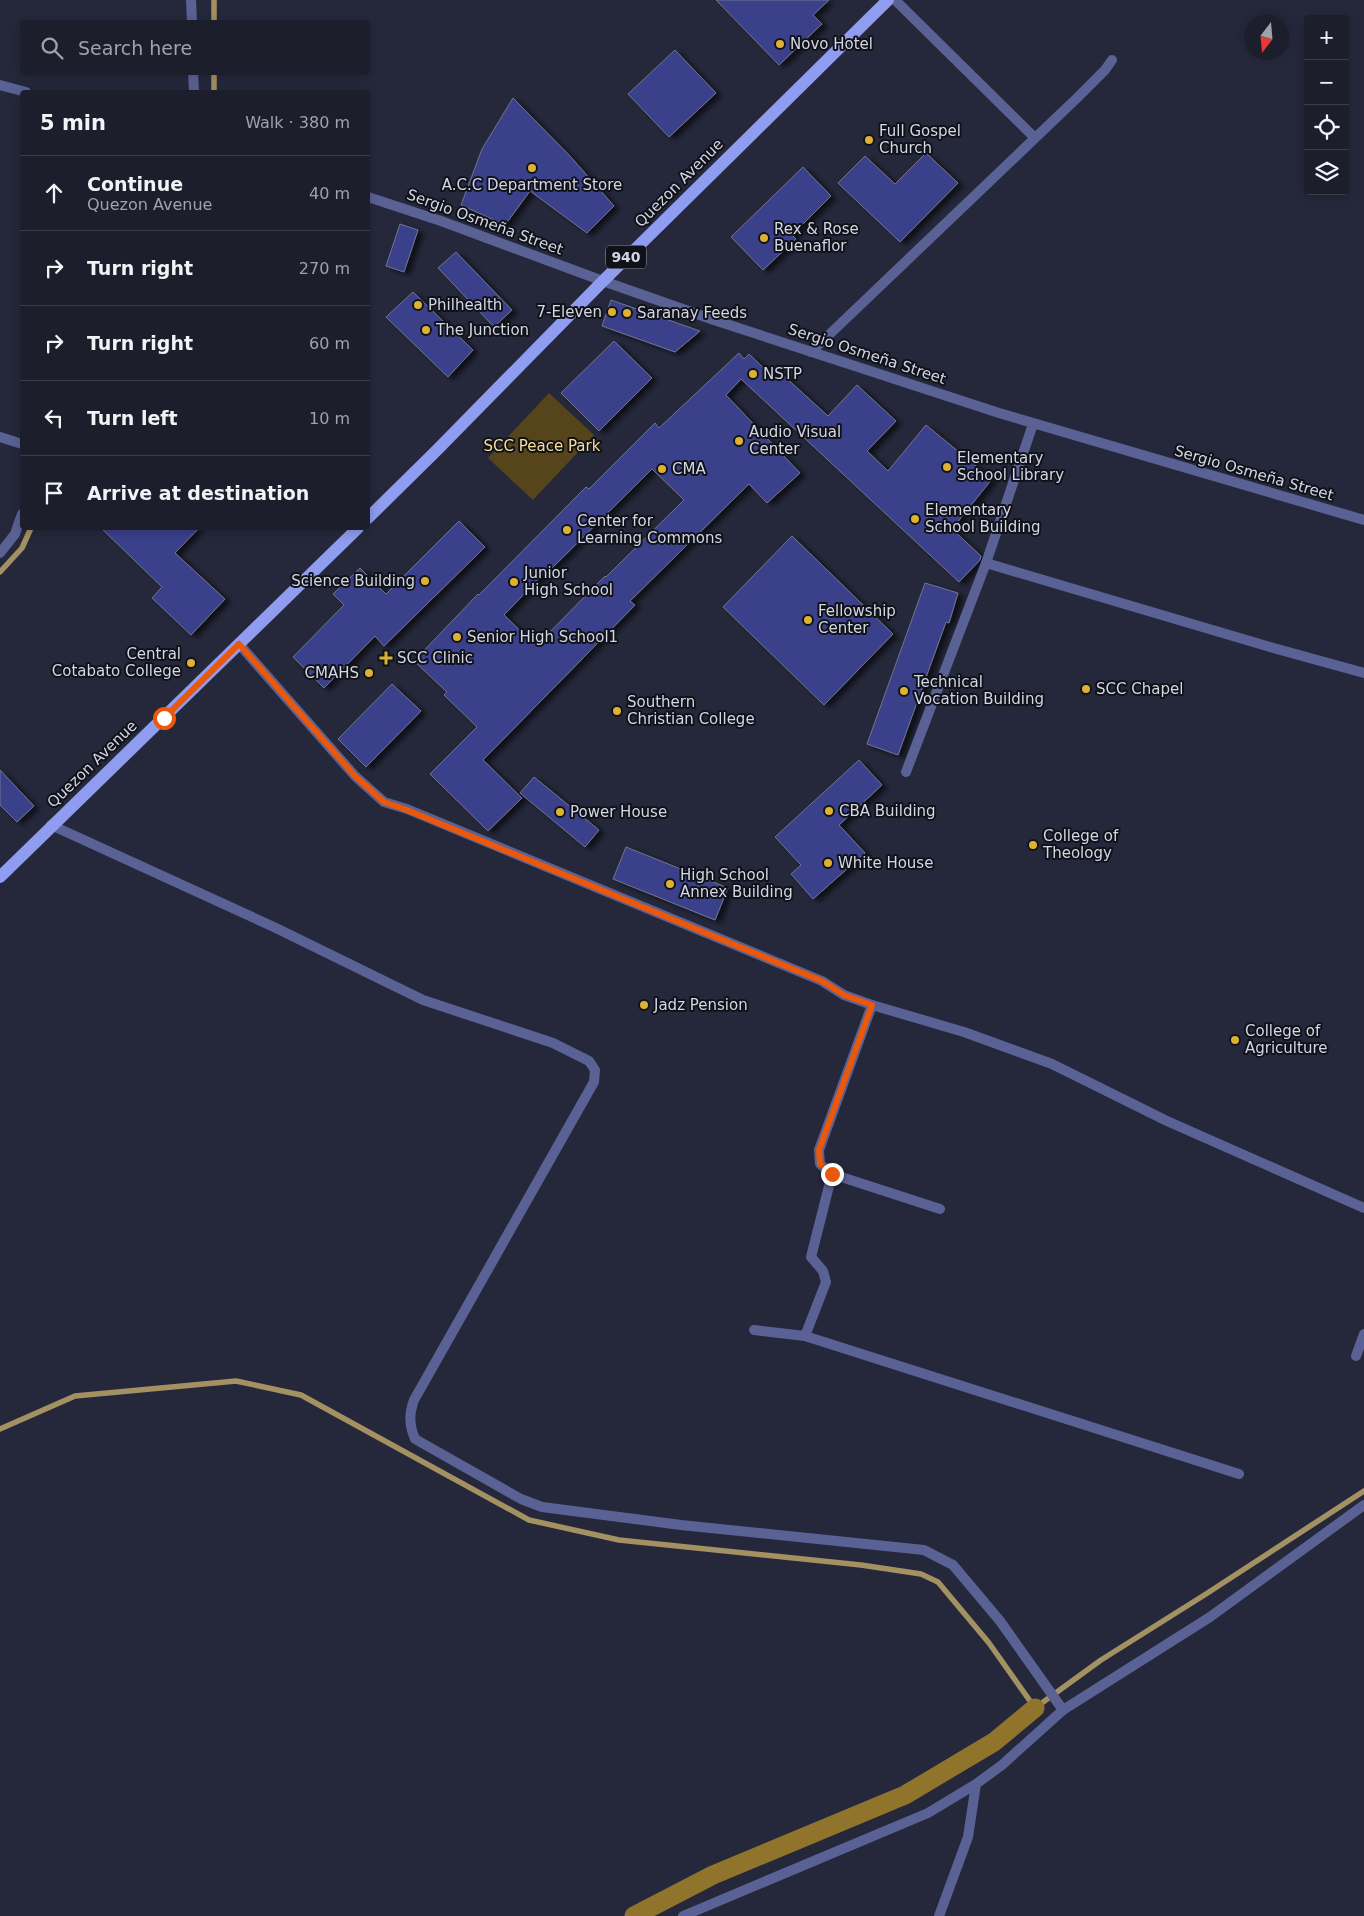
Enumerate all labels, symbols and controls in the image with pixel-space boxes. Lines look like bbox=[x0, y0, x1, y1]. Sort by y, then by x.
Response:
north arrow bbox=[1244, 15, 1289, 60]
map controls bbox=[1304, 15, 1349, 195]
button: + bbox=[1304, 15, 1349, 60]
search box bbox=[20, 20, 370, 75]
icon: search bbox=[38, 34, 66, 62]
place label: Novo Hotel bbox=[790, 35, 873, 53]
text: Search here bbox=[78, 37, 192, 59]
marker: Novo Hotel bbox=[774, 38, 786, 50]
button: − bbox=[1304, 60, 1349, 105]
button: locate bbox=[1304, 105, 1349, 150]
text: 5 min bbox=[40, 111, 106, 135]
text: Walk · 380 m bbox=[245, 113, 350, 132]
place label: Full Gospel Church bbox=[879, 122, 961, 157]
marker: Full Gospel Church bbox=[863, 134, 875, 146]
street label: Quezon Avenue bbox=[631, 135, 727, 231]
button: layers bbox=[1304, 150, 1349, 195]
marker: A.C.C Department Store bbox=[526, 162, 538, 174]
text: Continue bbox=[87, 173, 183, 195]
place label: A.C.C Department Store bbox=[442, 176, 622, 194]
icon: ahead bbox=[40, 179, 68, 207]
text: 40 m bbox=[309, 184, 350, 203]
street label: Sergio Osmeña Street bbox=[404, 185, 566, 259]
text: Quezon Avenue bbox=[87, 195, 212, 214]
place label: Rex & Rose Buenaflor bbox=[774, 220, 859, 255]
marker: Rex & Rose Buenaflor bbox=[758, 232, 770, 244]
road number: 940 bbox=[606, 246, 646, 268]
icon: right bbox=[40, 254, 68, 282]
text: Turn right bbox=[87, 257, 193, 279]
text: 270 m bbox=[299, 259, 350, 278]
place label: Philhealth bbox=[428, 296, 502, 314]
marker: Philhealth bbox=[412, 299, 424, 311]
place label: 7-Eleven bbox=[537, 303, 602, 321]
place label: Saranay Feeds bbox=[637, 304, 747, 322]
marker: 7-Eleven bbox=[606, 306, 618, 318]
marker: Saranay Feeds bbox=[621, 307, 633, 319]
street label: Sergio Osmeña Street bbox=[786, 320, 948, 388]
place label: The Junction bbox=[435, 321, 529, 339]
marker: The Junction bbox=[420, 324, 432, 336]
icon: right bbox=[40, 329, 68, 357]
text: Turn right bbox=[87, 332, 193, 354]
text: 60 m bbox=[309, 334, 350, 353]
place label: NSTP bbox=[763, 365, 802, 383]
marker: NSTP bbox=[747, 368, 759, 380]
icon: left bbox=[40, 404, 68, 432]
text: Turn left bbox=[87, 407, 178, 429]
text: 10 m bbox=[309, 409, 350, 428]
place label: Audio Visual Center bbox=[749, 423, 841, 458]
marker: Audio Visual Center bbox=[733, 435, 745, 447]
park label: SCC Peace Park bbox=[484, 437, 601, 455]
street label: Sergio Osmeña Street bbox=[1172, 442, 1336, 504]
place label: Elementary School Library bbox=[957, 449, 1064, 484]
place label: CMA bbox=[672, 460, 706, 478]
marker: Elementary School Library bbox=[941, 461, 953, 473]
marker: CMA bbox=[656, 463, 668, 475]
icon: arrive bbox=[40, 479, 68, 507]
text: Arrive at destination bbox=[87, 482, 309, 504]
place label: Elementary School Building bbox=[925, 501, 1040, 536]
place label: Center for Learning Commons bbox=[577, 512, 722, 547]
marker: Elementary School Building bbox=[909, 513, 921, 525]
marker: Center for Learning Commons bbox=[561, 524, 573, 536]
place label: Junior High School bbox=[523, 564, 613, 599]
place label: Science Building bbox=[291, 572, 415, 590]
marker: Science Building bbox=[419, 575, 431, 587]
marker: Junior High School bbox=[508, 576, 520, 588]
place label: Fellowship Center bbox=[818, 602, 896, 637]
marker: Fellowship Center bbox=[802, 614, 814, 626]
place label: Senior High School1 bbox=[467, 628, 618, 646]
marker: Senior High School1 bbox=[451, 631, 463, 643]
place label: Central Cotabato College bbox=[52, 645, 181, 680]
place label: SCC Clinic bbox=[397, 649, 473, 667]
marker: SCC Clinic bbox=[379, 651, 393, 665]
marker: Central Cotabato College bbox=[185, 657, 197, 669]
place label: CMAHS bbox=[305, 664, 359, 682]
marker: CMAHS bbox=[363, 667, 375, 679]
place label: Technical Vocation Building bbox=[913, 673, 1044, 708]
place label: SCC Chapel bbox=[1096, 680, 1183, 698]
marker: SCC Chapel bbox=[1080, 683, 1092, 695]
marker: Technical Vocation Building bbox=[898, 685, 910, 697]
place label: Southern Christian College bbox=[627, 693, 755, 728]
marker: Southern Christian College bbox=[611, 705, 623, 717]
route start bbox=[153, 707, 176, 730]
street label: Quezon Avenue bbox=[43, 717, 141, 811]
place label: CBA Building bbox=[839, 802, 936, 820]
place label: Power House bbox=[570, 803, 667, 821]
marker: CBA Building bbox=[823, 805, 835, 817]
marker: Power House bbox=[554, 806, 566, 818]
place label: College of Theology bbox=[1042, 827, 1119, 862]
marker: College of Theology bbox=[1027, 839, 1039, 851]
place label: White House bbox=[838, 854, 933, 872]
marker: White House bbox=[822, 857, 834, 869]
place label: High School Annex Building bbox=[680, 866, 793, 901]
marker: High School Annex Building bbox=[664, 878, 676, 890]
place label: Jadz Pension bbox=[653, 996, 748, 1014]
marker: Jadz Pension bbox=[638, 999, 650, 1011]
place label: College of Agriculture bbox=[1245, 1022, 1328, 1057]
marker: College of Agriculture bbox=[1229, 1034, 1241, 1046]
route end bbox=[821, 1163, 844, 1186]

